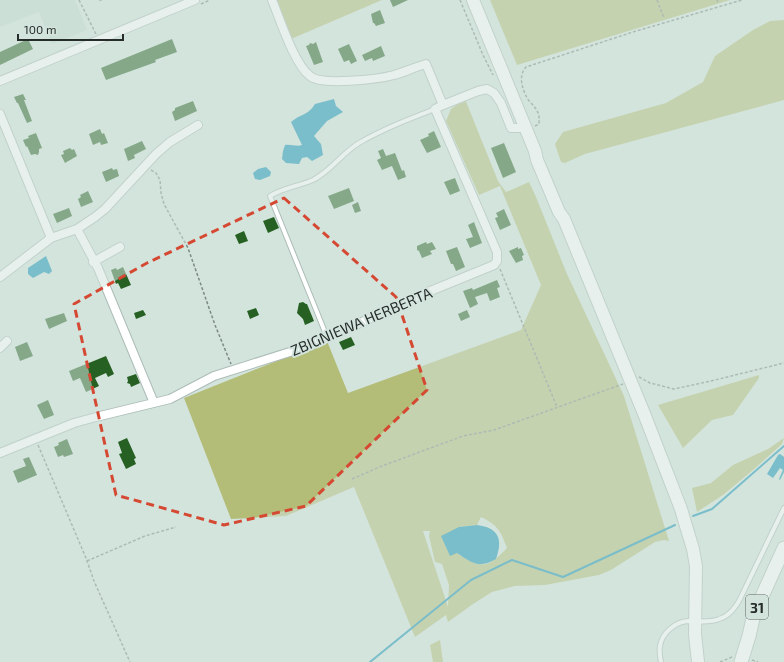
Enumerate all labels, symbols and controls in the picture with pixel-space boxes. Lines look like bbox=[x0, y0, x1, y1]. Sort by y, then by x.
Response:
scale bar bbox=[18, 16, 123, 42]
text: 100 m bbox=[24, 22, 56, 36]
street label: ZBIGNIEWA HERBERTA bbox=[288, 283, 435, 359]
road number: 31 bbox=[746, 595, 768, 619]

